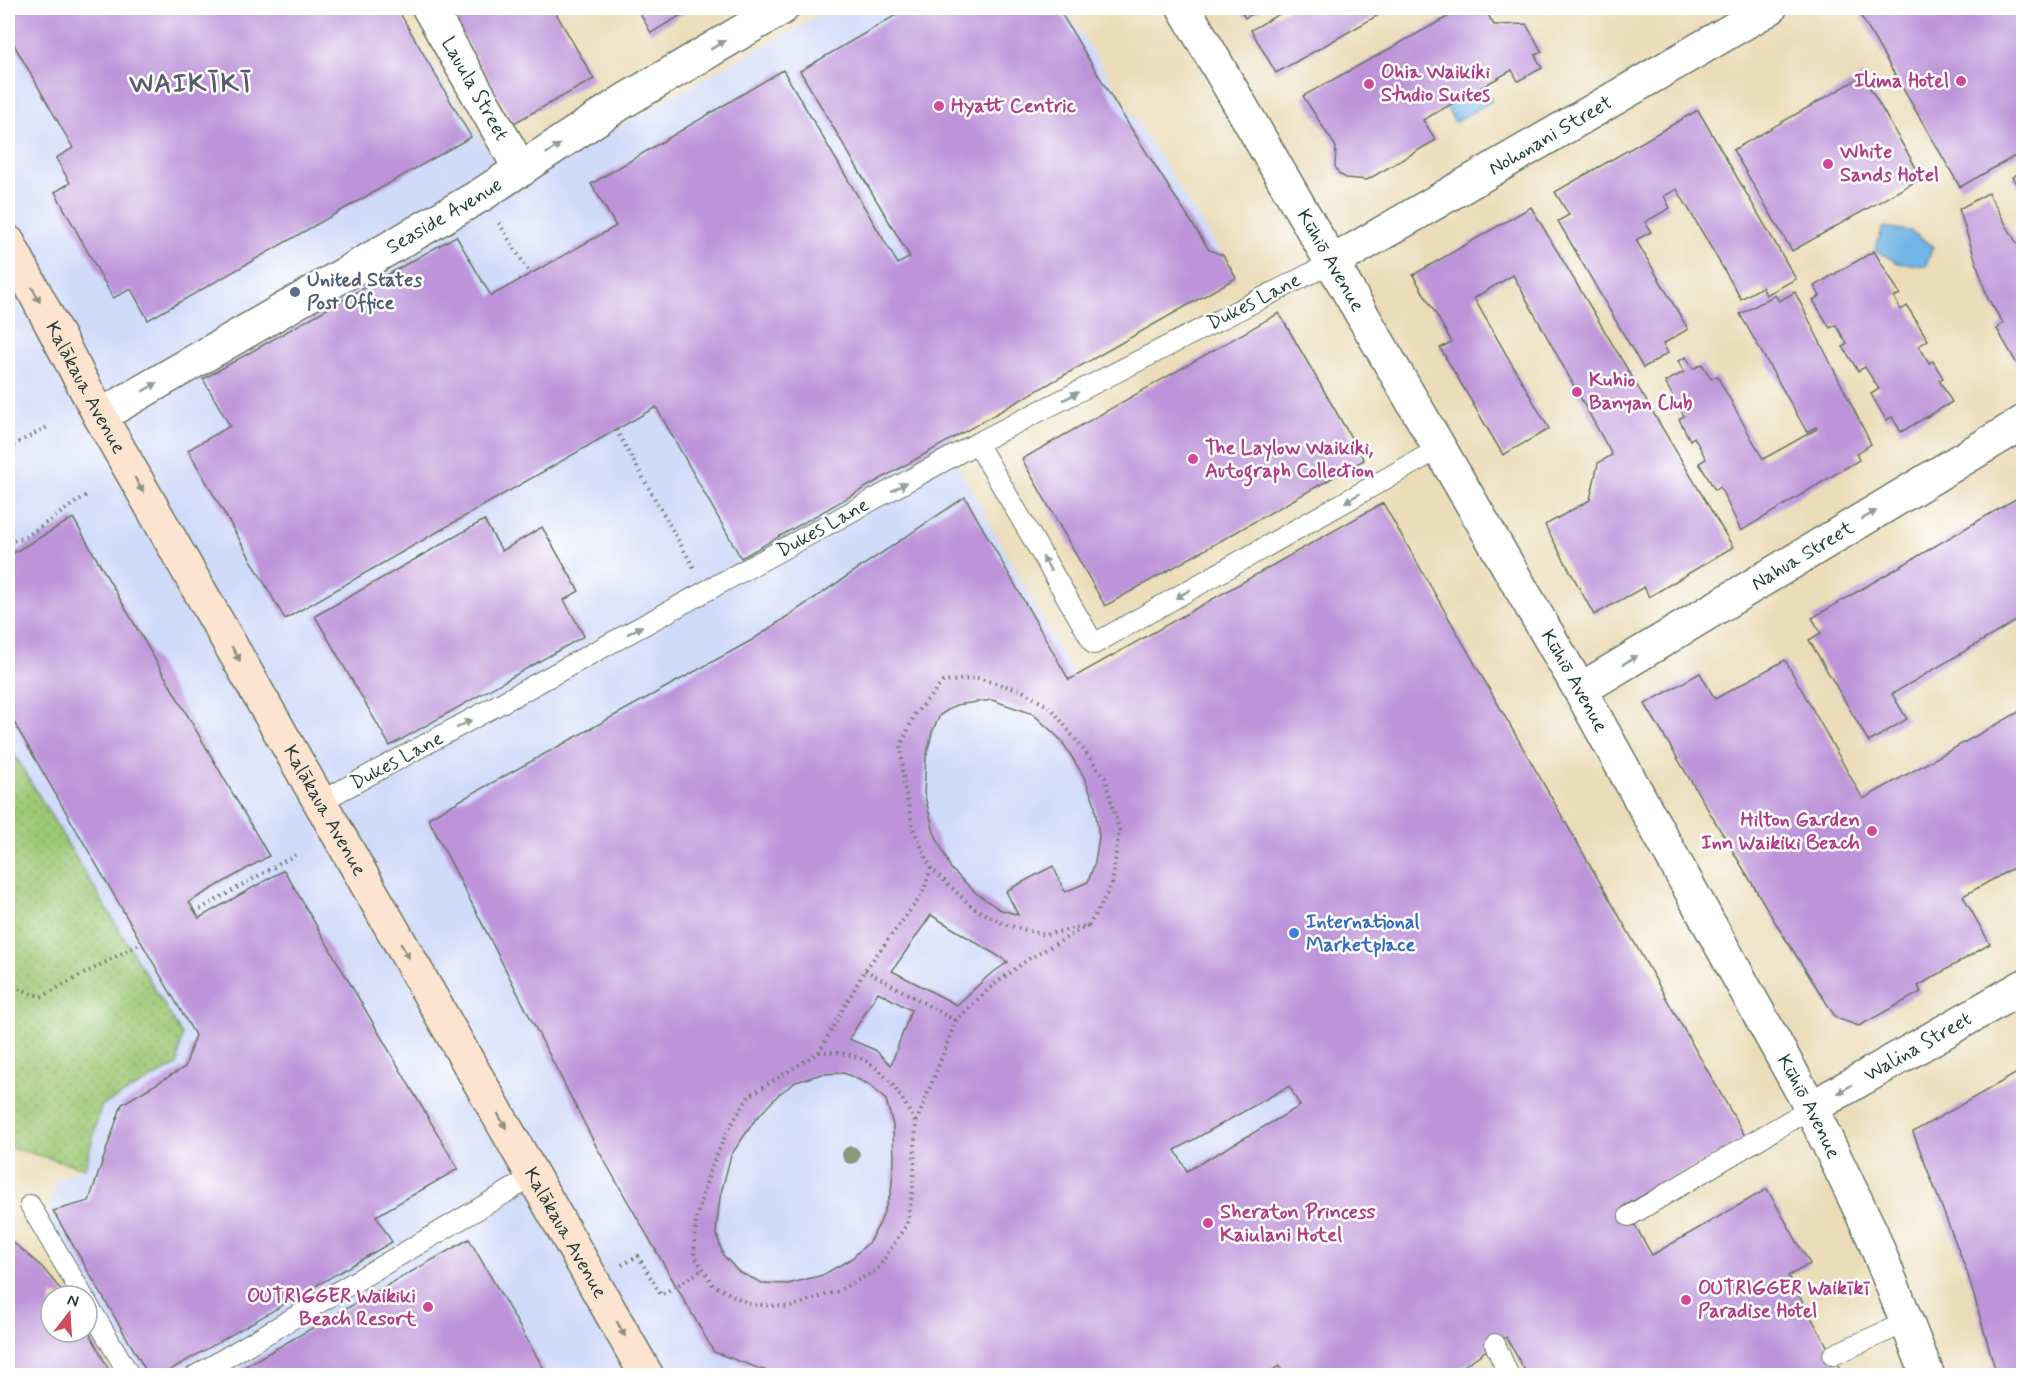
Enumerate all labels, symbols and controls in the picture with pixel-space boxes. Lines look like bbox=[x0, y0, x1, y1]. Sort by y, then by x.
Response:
street label: Lauula Street bbox=[435, 32, 515, 146]
one-way arrow bbox=[710, 40, 726, 51]
place label: Ohia Waikiki Studio Suites bbox=[1381, 59, 1490, 109]
district label: WAIKĪKĪ bbox=[128, 68, 253, 102]
place label: Ilima Hotel bbox=[1854, 68, 1949, 95]
marker: Ilima Hotel bbox=[1954, 74, 1968, 88]
marker: Ohia Waikiki Studio Suites bbox=[1362, 77, 1376, 91]
street label: Nohonani Street bbox=[1484, 89, 1617, 182]
place label: Hyatt Centric bbox=[951, 93, 1077, 120]
marker: Hyatt Centric bbox=[932, 99, 946, 113]
place label: White Sands Hotel bbox=[1839, 139, 1939, 189]
one-way arrow bbox=[545, 143, 561, 154]
marker: White Sands Hotel bbox=[1821, 157, 1835, 171]
street label: Seaside Avenue bbox=[381, 171, 507, 261]
street label: Kūhiō Avenue bbox=[1290, 204, 1371, 317]
place label: United States Post Office bbox=[307, 267, 422, 317]
street label: Dukes Lane bbox=[1203, 267, 1306, 337]
marker: United States Post Office bbox=[288, 285, 302, 299]
one-way arrow bbox=[31, 287, 41, 304]
street label: Kalākaua Avenue bbox=[39, 317, 132, 459]
place label: Kuhio Banyan Club bbox=[1589, 367, 1693, 417]
one-way arrow bbox=[142, 381, 158, 392]
marker: Kuhio Banyan Club bbox=[1570, 385, 1584, 399]
one-way arrow bbox=[1062, 391, 1080, 401]
place label: The Laylow Waikiki, Autograph Collection bbox=[1205, 435, 1374, 487]
marker: The Laylow Waikiki, Autograph Collection bbox=[1186, 452, 1200, 466]
one-way arrow bbox=[134, 477, 144, 494]
one-way arrow bbox=[890, 482, 907, 492]
street label: Dukes Lane bbox=[772, 491, 874, 564]
one-way arrow bbox=[1344, 492, 1360, 503]
one-way arrow bbox=[1861, 510, 1877, 521]
street label: Nahua Street bbox=[1746, 514, 1859, 597]
one-way arrow bbox=[1042, 555, 1052, 572]
one-way arrow bbox=[1174, 589, 1191, 599]
one-way arrow bbox=[627, 625, 644, 635]
street label: Kūhiō Avenue bbox=[1534, 625, 1614, 737]
one-way arrow bbox=[231, 646, 241, 663]
one-way arrow bbox=[1622, 654, 1638, 665]
one-way arrow bbox=[456, 719, 473, 729]
street label: Dukes Lane bbox=[346, 725, 448, 797]
street label: Kalākaua Avenue bbox=[277, 740, 373, 881]
place label: Hilton Garden Inn Waikiki Beach bbox=[1701, 807, 1860, 857]
marker: Hilton Garden Inn Waikiki Beach bbox=[1865, 824, 1879, 838]
place label: International Marketplace bbox=[1306, 909, 1419, 959]
marker: International Marketplace bbox=[1287, 926, 1301, 940]
one-way arrow bbox=[400, 943, 410, 960]
street label: Walina Street bbox=[1859, 1005, 1976, 1088]
street label: Kūhiō Avenue bbox=[1770, 1050, 1847, 1163]
one-way arrow bbox=[1837, 1083, 1853, 1094]
one-way arrow bbox=[497, 1112, 507, 1129]
street label: Kalākaua Avenue bbox=[517, 1162, 614, 1303]
place label: Sheraton Princess Kaiulani Hotel bbox=[1220, 1199, 1376, 1249]
marker: Sheraton Princess Kaiulani Hotel bbox=[1201, 1216, 1215, 1230]
place label: OUTRIGGER Waikīkī Paradise Hotel bbox=[1698, 1275, 1871, 1325]
place label: OUTRIGGER Waikiki Beach Resort bbox=[247, 1283, 417, 1333]
north arrow bbox=[39, 1284, 99, 1344]
text: N bbox=[65, 1289, 81, 1313]
marker: OUTRIGGER Waikīkī Paradise Hotel bbox=[1679, 1293, 1693, 1307]
marker: OUTRIGGER Waikiki Beach Resort bbox=[421, 1300, 435, 1314]
one-way arrow bbox=[616, 1321, 626, 1338]

